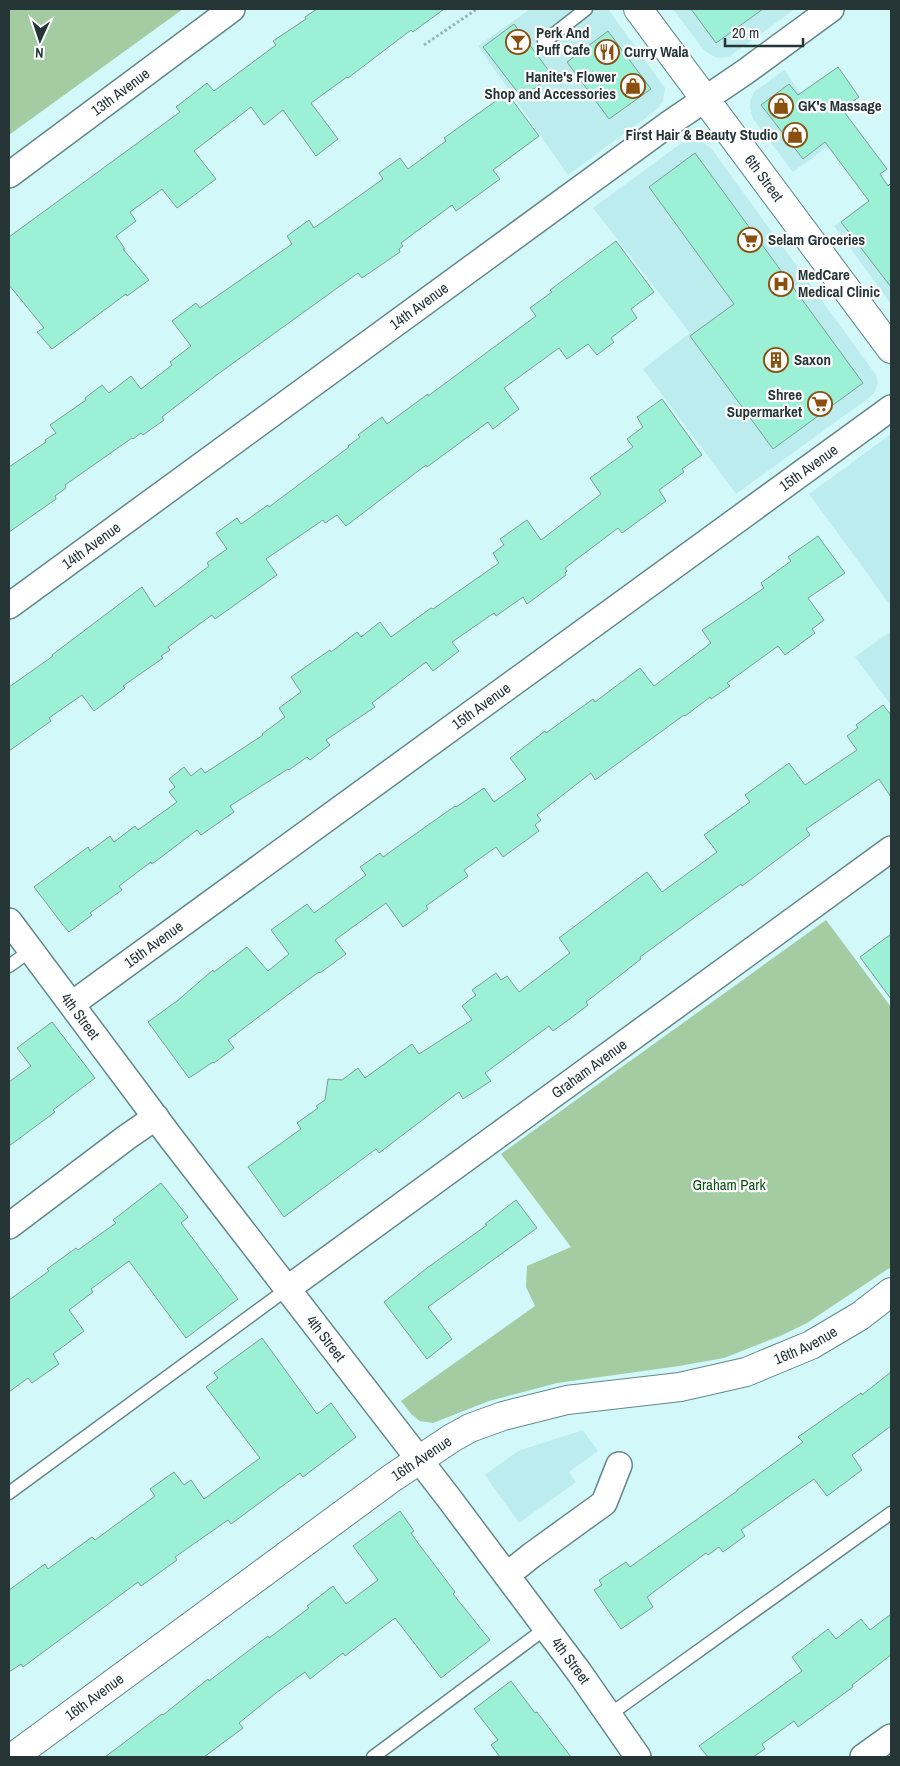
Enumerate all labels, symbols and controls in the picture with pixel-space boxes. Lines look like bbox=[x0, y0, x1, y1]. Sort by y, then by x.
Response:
north arrow bbox=[15, 15, 65, 65]
scale bar bbox=[725, 15, 802, 47]
place label: Perk And Puff Cafe bbox=[536, 22, 590, 60]
text: 20 m bbox=[732, 22, 759, 43]
bar icon: Perk And Puff Cafe bbox=[505, 29, 531, 55]
restaurant icon: Curry Wala bbox=[594, 39, 620, 65]
place label: Curry Wala bbox=[624, 41, 689, 62]
text: N bbox=[35, 44, 44, 62]
street label: 13th Avenue bbox=[87, 63, 154, 120]
place label: Hanite's Flower Shop and Accessories bbox=[485, 66, 616, 104]
shop icon: Hanite's Flower Shop and Accessories bbox=[620, 73, 646, 99]
shop icon: GK's Massage bbox=[768, 93, 794, 119]
place label: GK's Massage bbox=[798, 95, 882, 116]
shop icon: First Hair & Beauty Studio bbox=[782, 122, 808, 148]
place label: First Hair & Beauty Studio bbox=[626, 124, 778, 145]
street label: 6th Street bbox=[740, 150, 789, 206]
supermarket icon: Selam Groceries bbox=[737, 227, 763, 253]
place label: Selam Groceries bbox=[768, 229, 865, 250]
place label: MedCare Medical Clinic bbox=[798, 264, 880, 302]
hospital icon: MedCare Medical Clinic bbox=[768, 271, 794, 297]
street label: 14th Avenue bbox=[385, 277, 453, 334]
building icon: Saxon bbox=[763, 347, 789, 373]
place label: Saxon bbox=[794, 349, 831, 370]
place label: Shree Supermarket bbox=[727, 384, 802, 422]
supermarket icon: Shree Supermarket bbox=[807, 391, 833, 417]
street label: 15th Avenue bbox=[775, 439, 842, 496]
street label: 14th Avenue bbox=[57, 517, 125, 574]
street label: 15th Avenue bbox=[447, 677, 515, 734]
street label: 15th Avenue bbox=[120, 916, 187, 973]
street label: 4th Street bbox=[56, 988, 105, 1044]
street label: Graham Avenue bbox=[547, 1034, 631, 1103]
park label: Graham Park bbox=[692, 1174, 766, 1195]
street label: 4th Street bbox=[301, 1311, 351, 1366]
street label: 16th Avenue bbox=[770, 1321, 841, 1369]
street label: 16th Avenue bbox=[387, 1430, 456, 1486]
street label: 4th Street bbox=[547, 1633, 596, 1689]
street label: 16th Avenue bbox=[60, 1668, 128, 1725]

